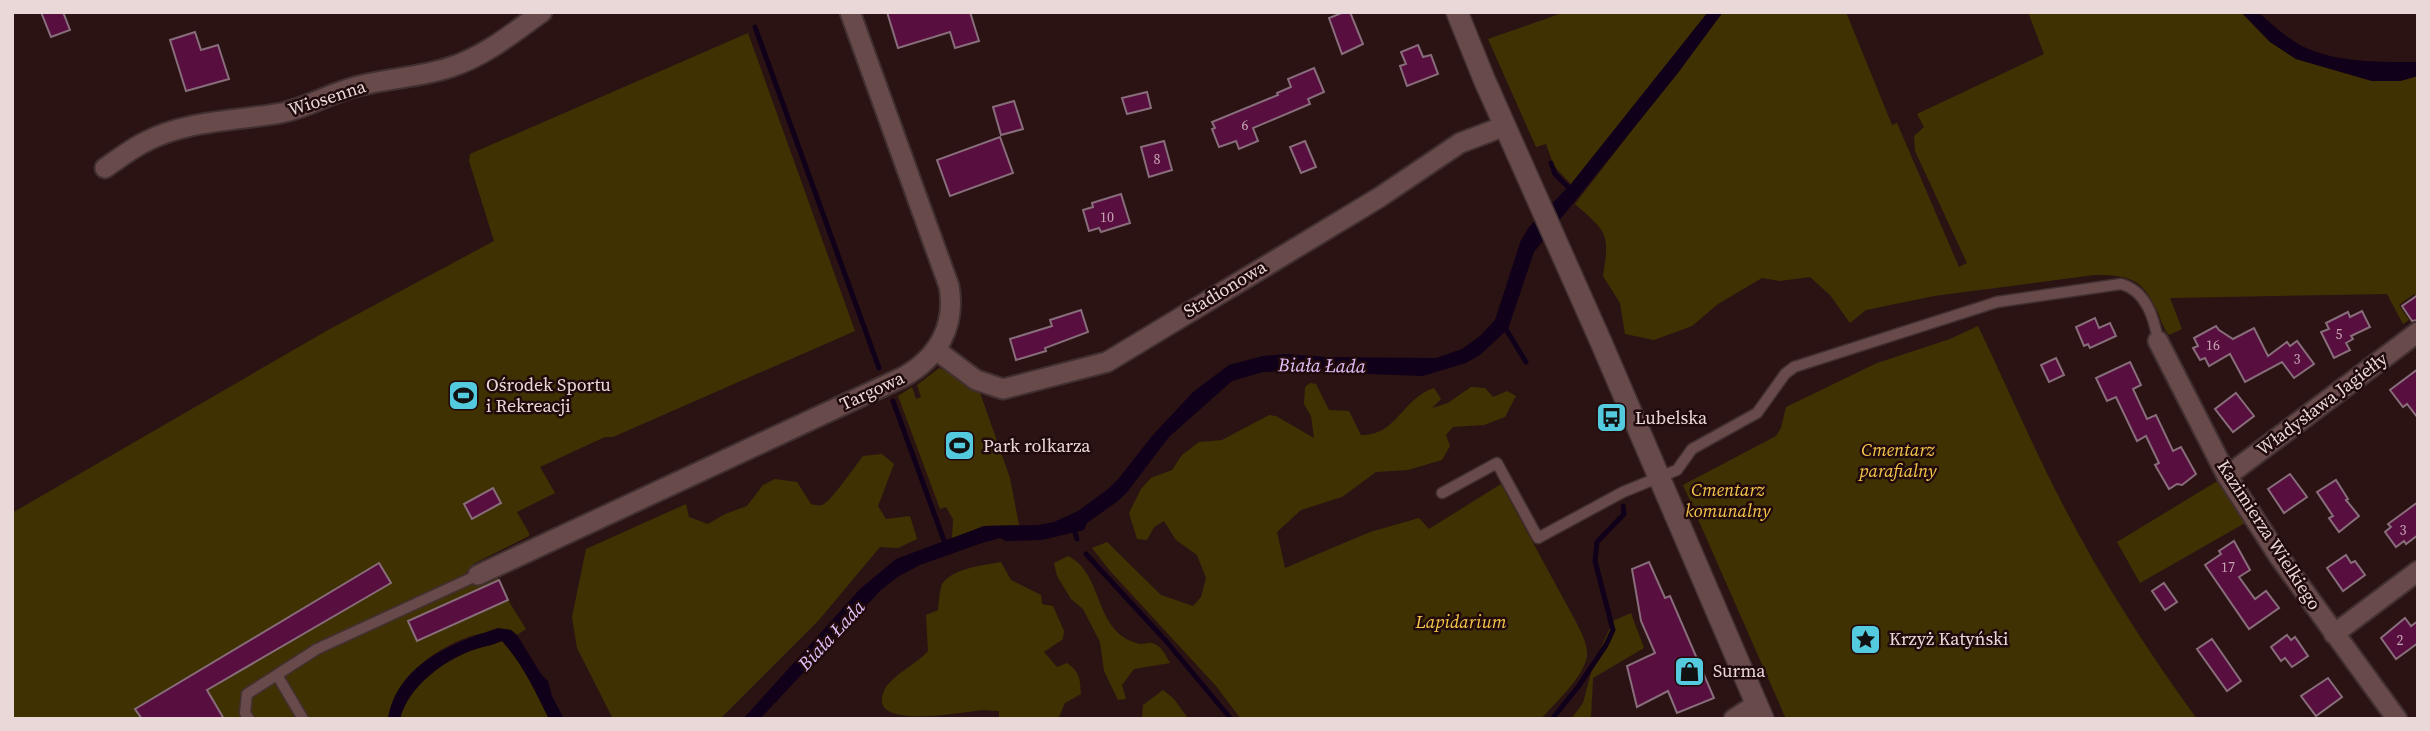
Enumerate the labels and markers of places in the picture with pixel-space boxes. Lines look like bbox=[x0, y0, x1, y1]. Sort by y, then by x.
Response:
place label: Ośrodek Sportu i Rekreacji bbox=[486, 372, 611, 418]
sports icon: Ośrodek Sportu i Rekreacji bbox=[446, 378, 480, 412]
bus stop icon: Lubelska bbox=[1595, 401, 1629, 435]
place label: Lubelska bbox=[1635, 405, 1708, 430]
sports icon: Park rolkarza bbox=[943, 429, 977, 463]
place label: Park rolkarza bbox=[983, 433, 1091, 458]
place icon: Krzyż Katyński bbox=[1849, 622, 1883, 656]
place label: Krzyż Katyński bbox=[1889, 626, 2008, 651]
shop icon: Surma bbox=[1673, 654, 1707, 688]
place label: Surma bbox=[1713, 658, 1766, 683]

